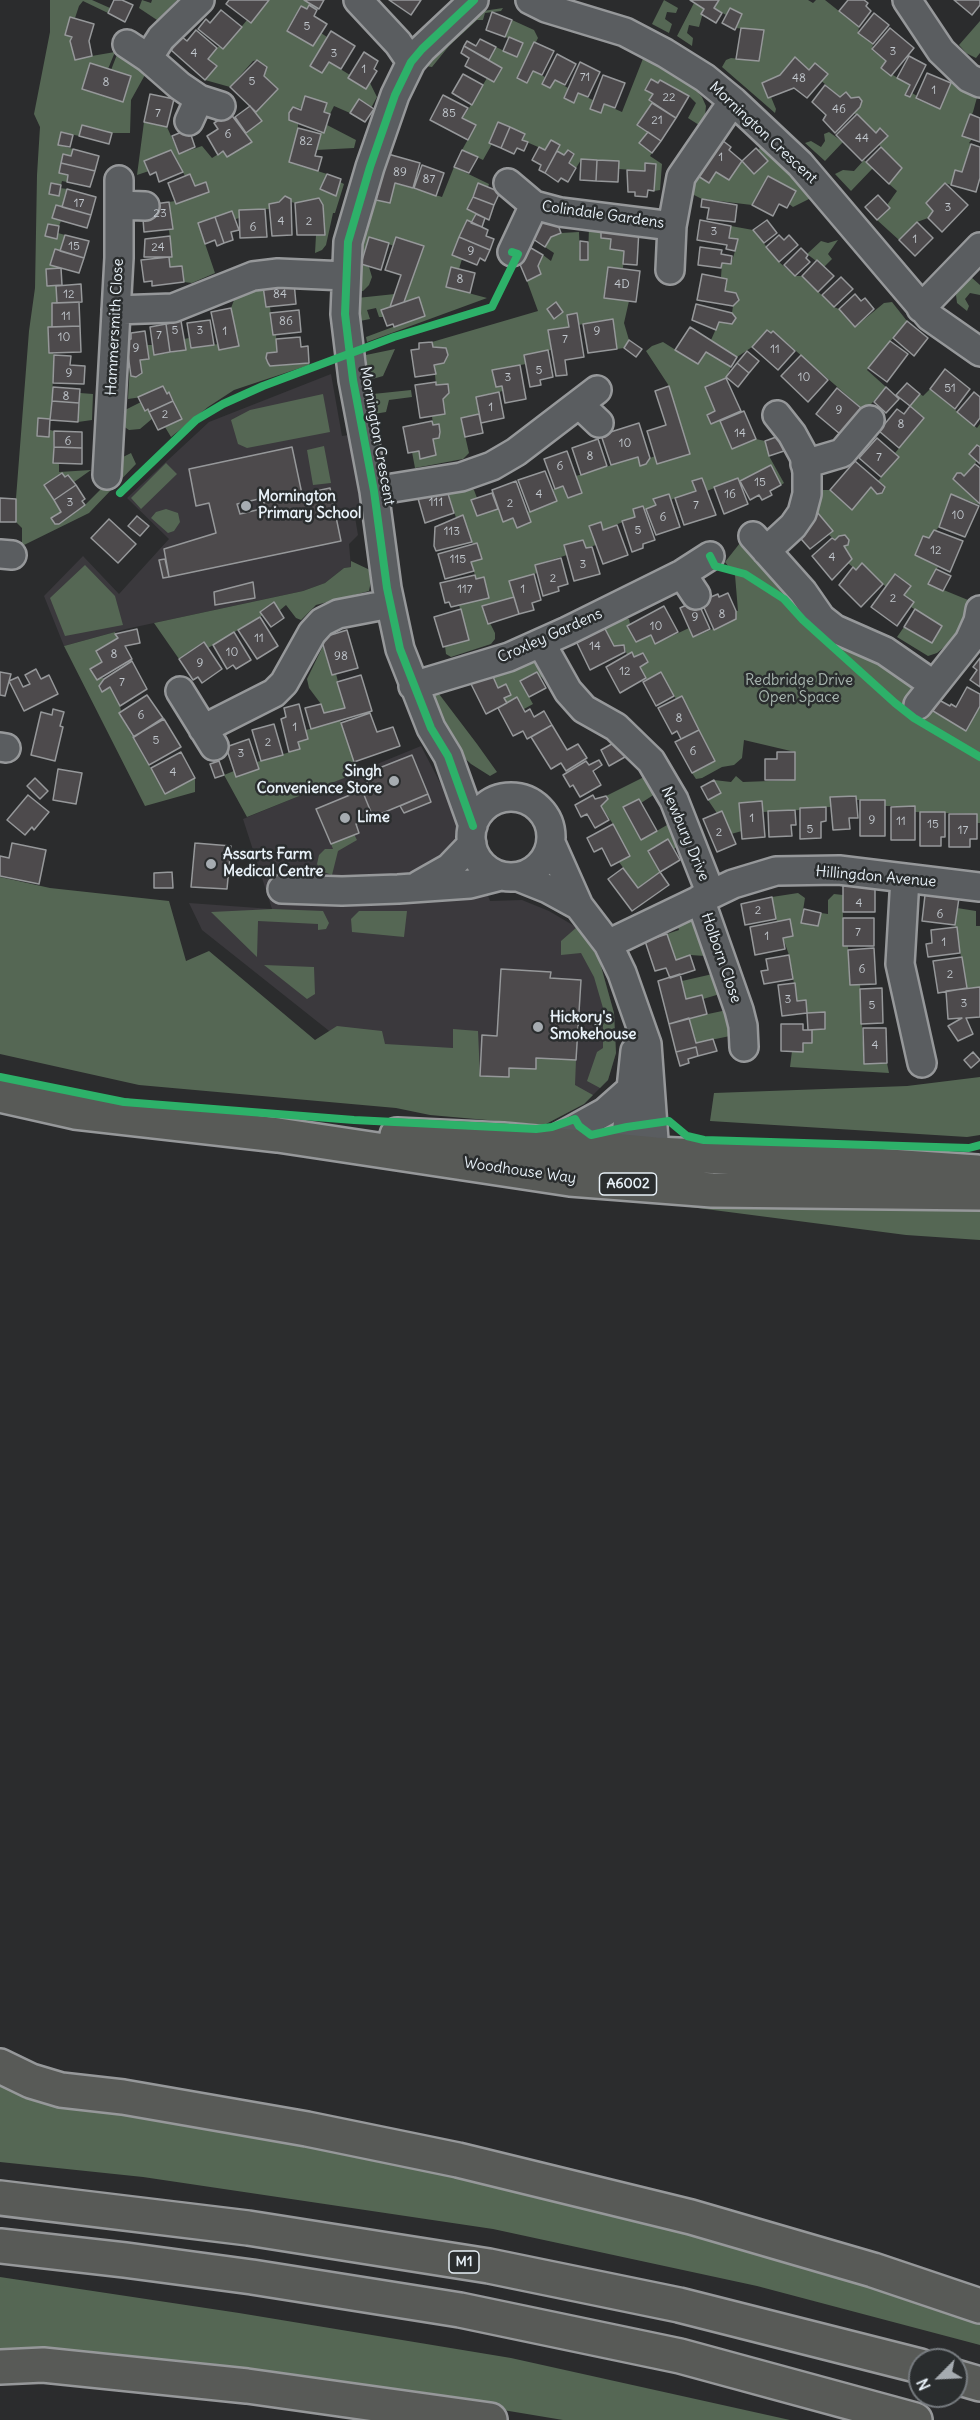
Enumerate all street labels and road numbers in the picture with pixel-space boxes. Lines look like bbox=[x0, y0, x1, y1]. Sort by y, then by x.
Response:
street label: Mornington Crescent bbox=[705, 78, 821, 188]
street label: Colindale Gardens bbox=[541, 197, 665, 233]
street label: Hammersmith Close bbox=[102, 258, 128, 396]
street label: Mornington Crescent bbox=[356, 365, 398, 507]
street label: Croxley Gardens bbox=[495, 605, 605, 667]
street label: Newbury Drive bbox=[657, 784, 713, 884]
street label: Hillingdon Avenue bbox=[815, 863, 937, 891]
street label: Holborn Close bbox=[697, 911, 745, 1005]
street label: Woodhouse Way bbox=[463, 1154, 577, 1188]
road number: A6002 bbox=[600, 1173, 656, 1195]
road number: M1 bbox=[449, 2251, 479, 2273]

